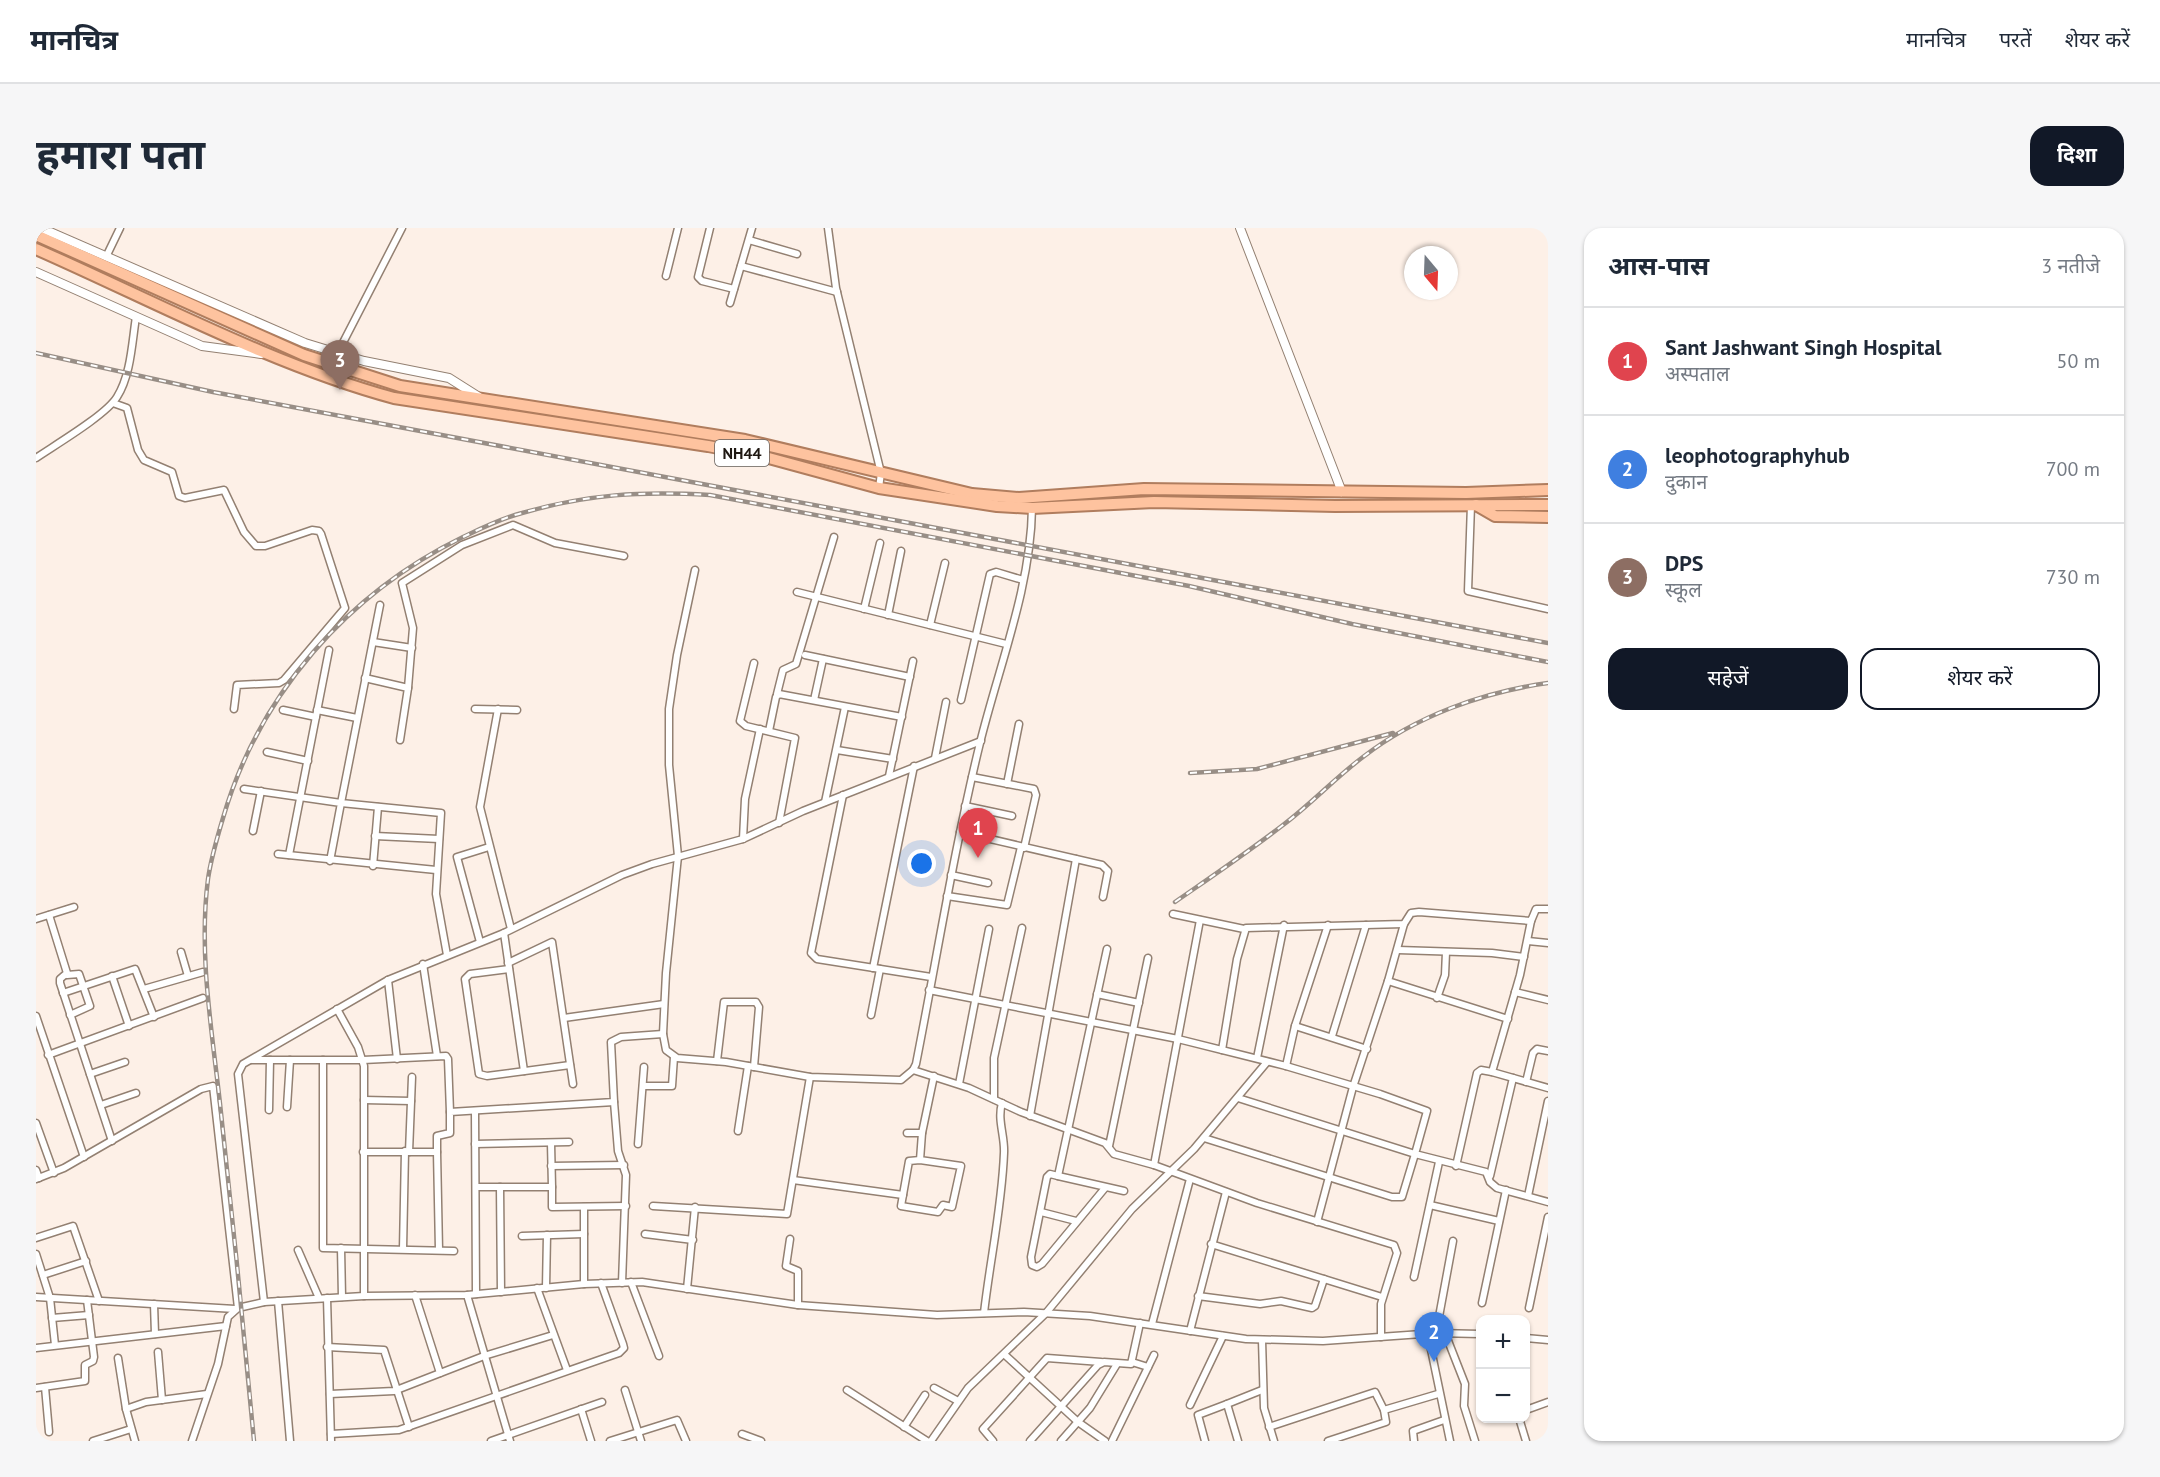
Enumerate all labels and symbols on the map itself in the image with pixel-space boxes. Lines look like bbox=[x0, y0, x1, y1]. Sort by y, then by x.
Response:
north arrow bbox=[1404, 246, 1458, 300]
pin: 3 bbox=[320, 340, 360, 390]
road number: NH44 bbox=[715, 440, 769, 466]
pin: 1 bbox=[958, 808, 998, 858]
your location bbox=[907, 849, 936, 878]
pin: 2 bbox=[1414, 1312, 1454, 1362]

